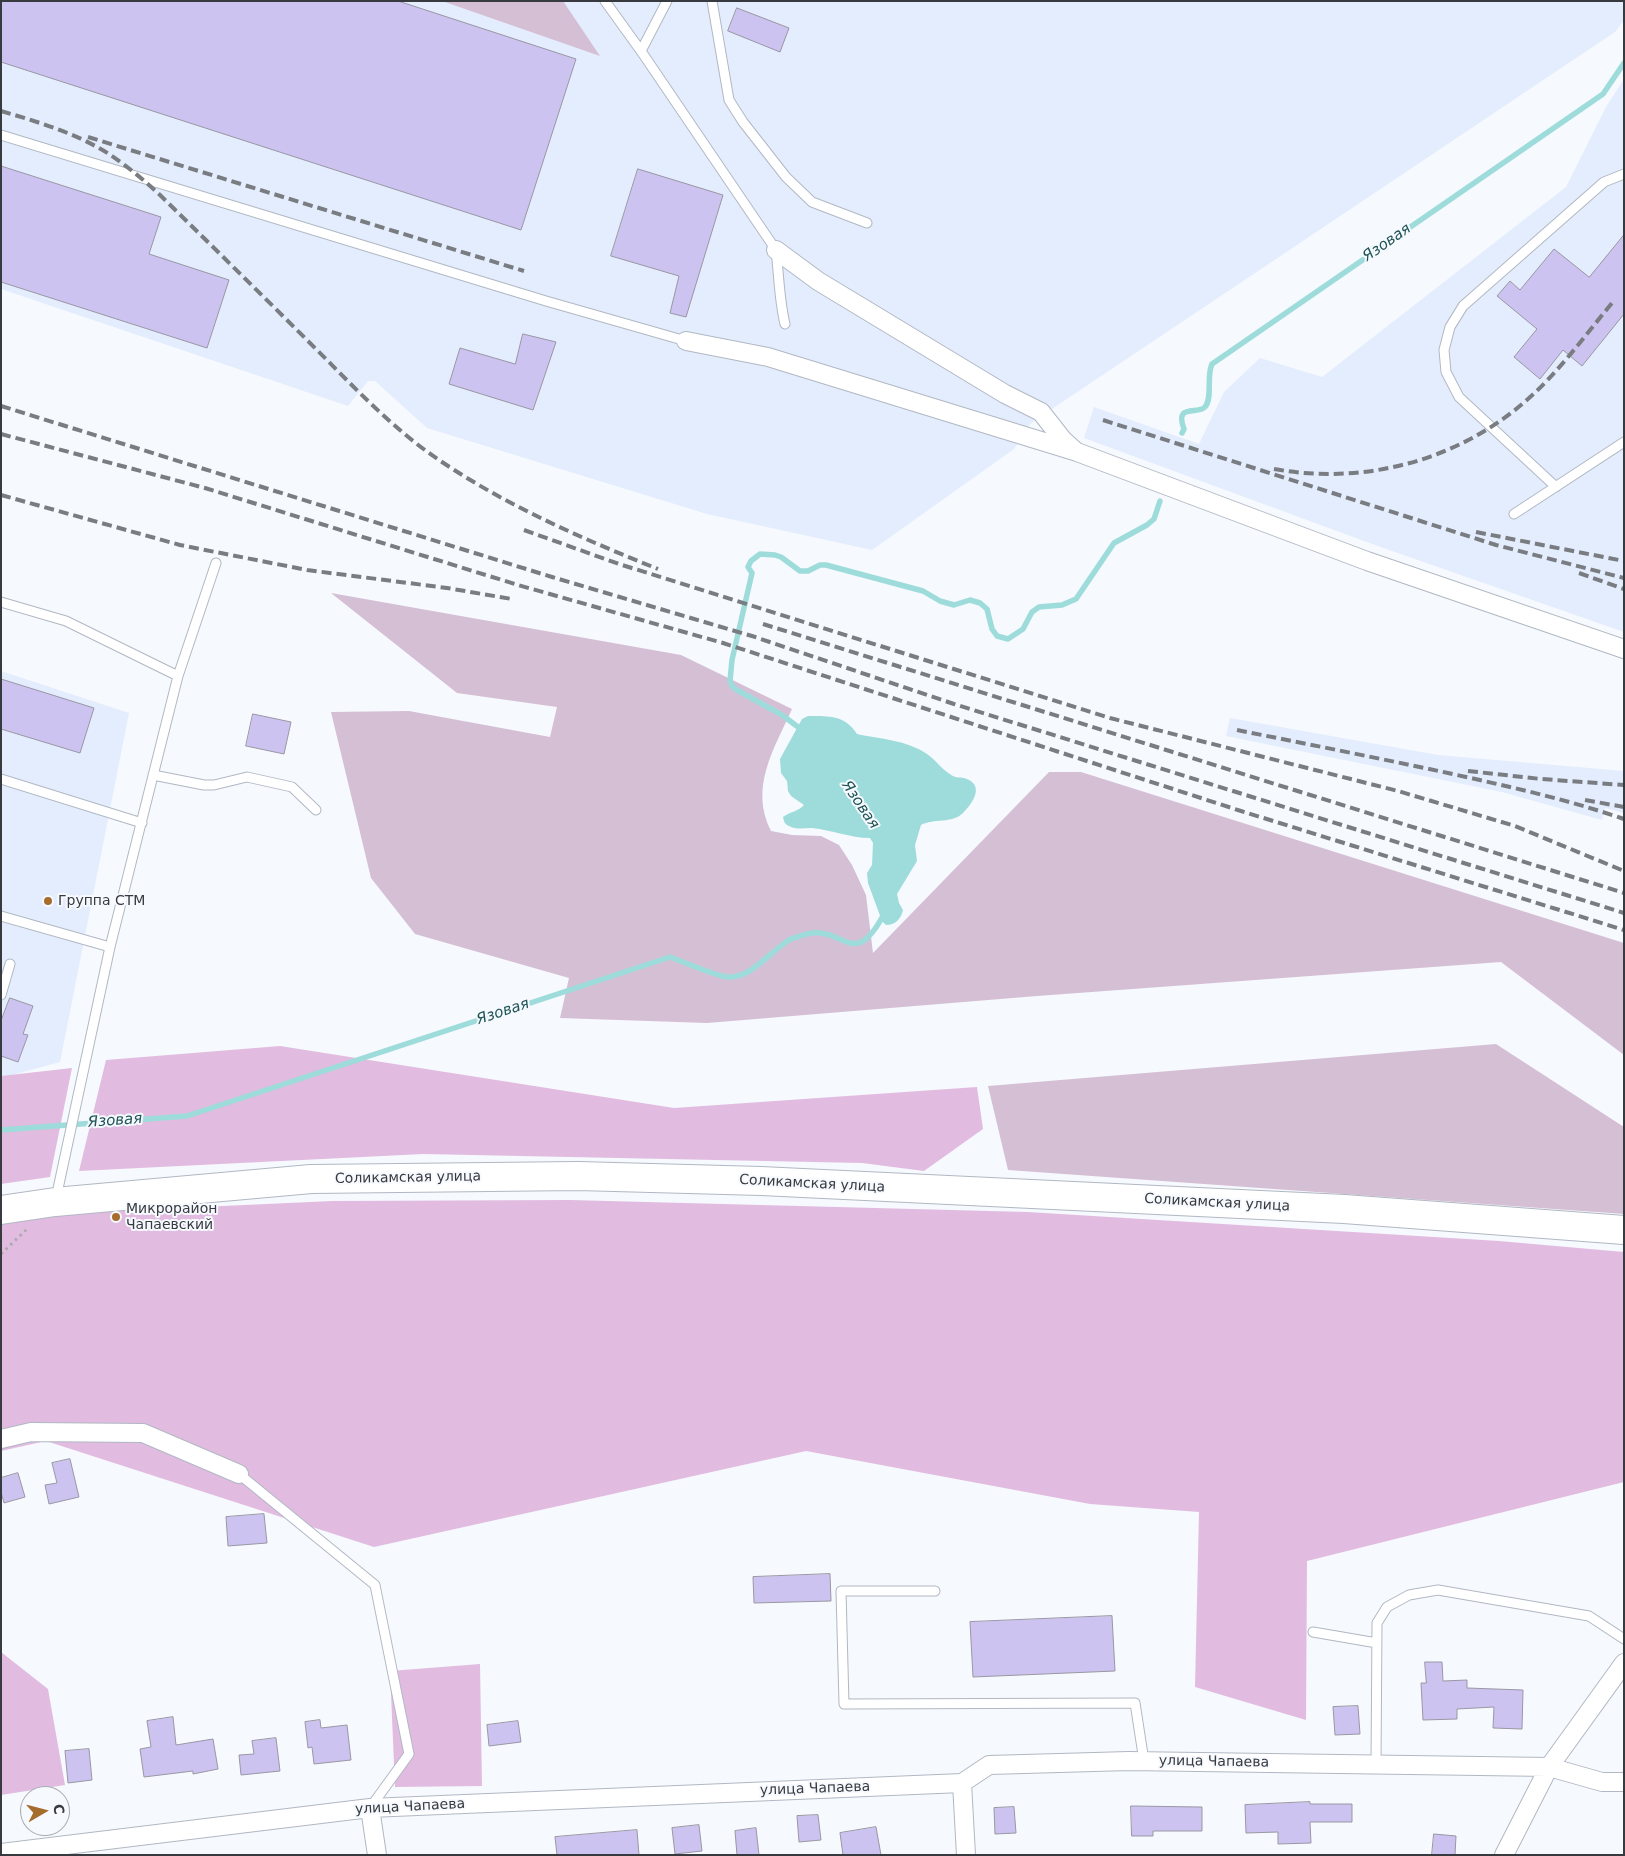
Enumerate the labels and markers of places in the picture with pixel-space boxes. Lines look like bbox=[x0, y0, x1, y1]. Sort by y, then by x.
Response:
place label: Группа СТМ bbox=[58, 893, 145, 909]
marker: Группа СТМ bbox=[42, 895, 54, 907]
place label: Микрорайон Чапаевский bbox=[126, 1201, 217, 1234]
marker: Микрорайон Чапаевский bbox=[110, 1211, 122, 1223]

